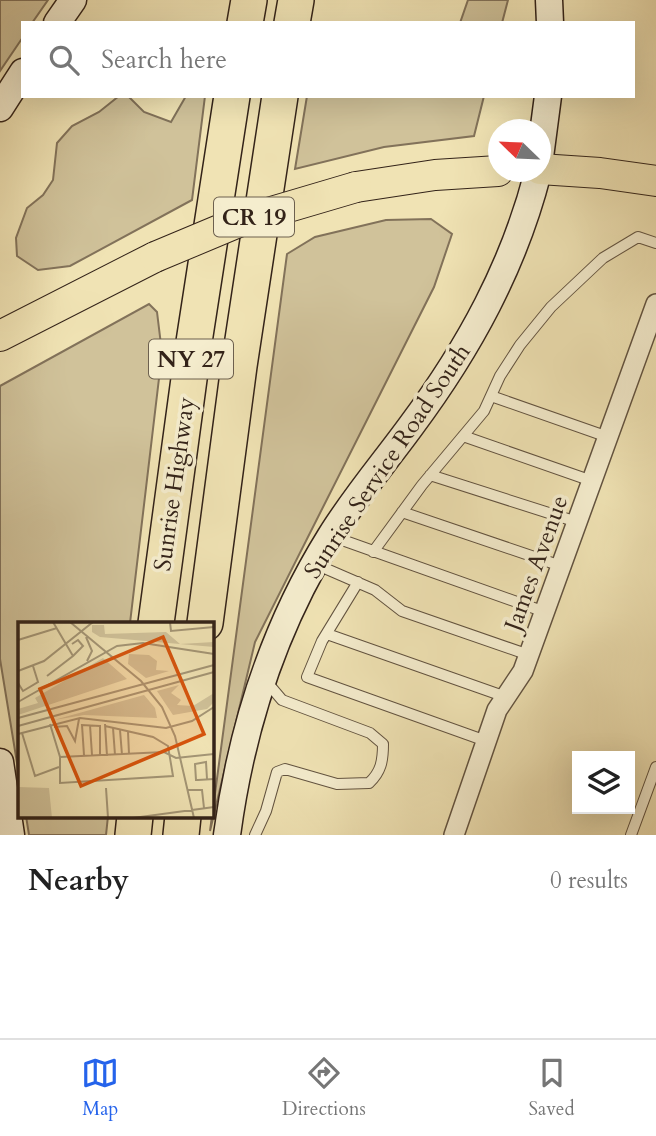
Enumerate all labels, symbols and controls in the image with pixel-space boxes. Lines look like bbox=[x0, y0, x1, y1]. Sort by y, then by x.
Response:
search box bbox=[21, 21, 635, 98]
icon: search bbox=[45, 41, 83, 79]
text: Search here bbox=[101, 42, 227, 77]
north arrow bbox=[488, 119, 551, 182]
road number: CR 19 bbox=[214, 198, 294, 236]
street label: Sunrise Service Road South bbox=[296, 337, 478, 585]
road number: NY 27 bbox=[149, 340, 233, 378]
street label: Sunrise Highway bbox=[146, 395, 203, 573]
street label: James Avenue bbox=[496, 491, 576, 638]
inset map bbox=[18, 622, 214, 818]
map controls bbox=[572, 751, 635, 814]
button: layers bbox=[572, 751, 635, 814]
text: Nearby bbox=[28, 860, 129, 901]
text: 0 results bbox=[550, 865, 628, 896]
tab: Map bbox=[81, 1054, 119, 1122]
tab: Directions bbox=[282, 1054, 366, 1122]
tab: Saved bbox=[529, 1054, 575, 1122]

